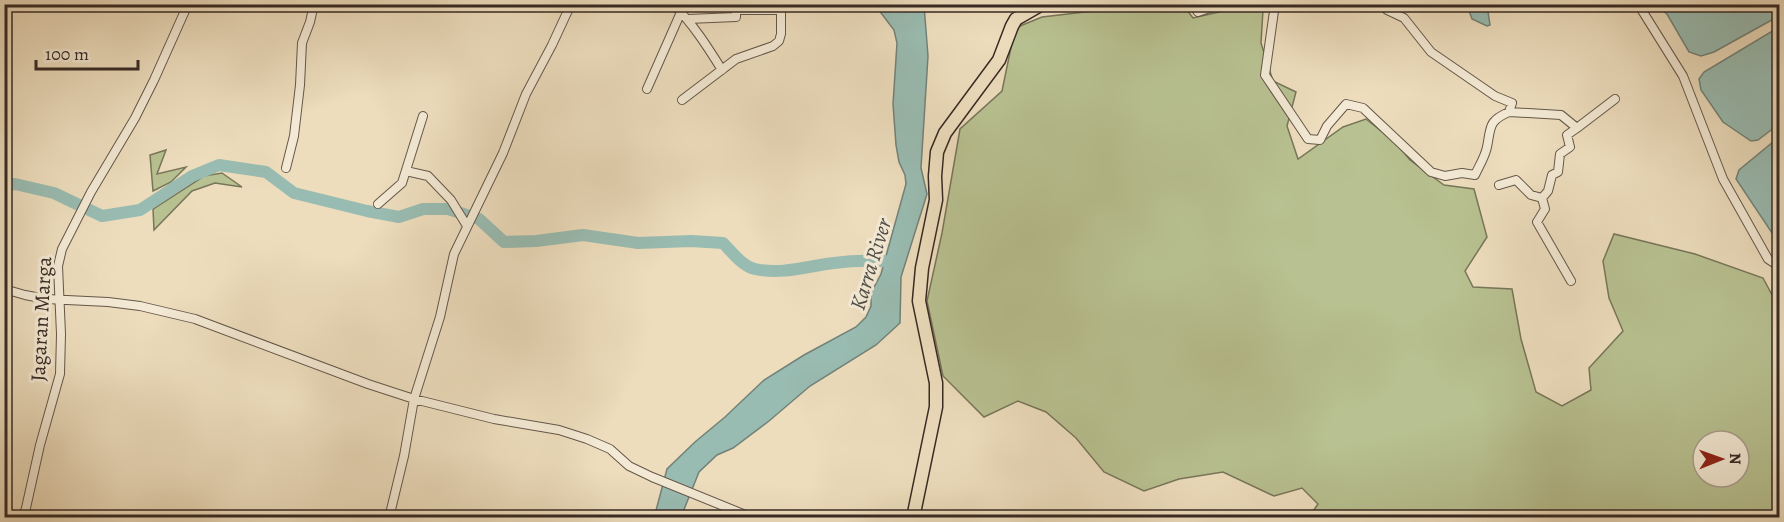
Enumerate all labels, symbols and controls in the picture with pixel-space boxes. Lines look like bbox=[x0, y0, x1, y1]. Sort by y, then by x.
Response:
scale bar bbox=[36, 33, 138, 71]
text: 100 m bbox=[45, 42, 89, 66]
water label: Karra River bbox=[843, 213, 900, 314]
street label: Jagaran Marga bbox=[24, 256, 58, 382]
north arrow bbox=[1691, 429, 1751, 489]
text: N bbox=[1724, 453, 1746, 465]

